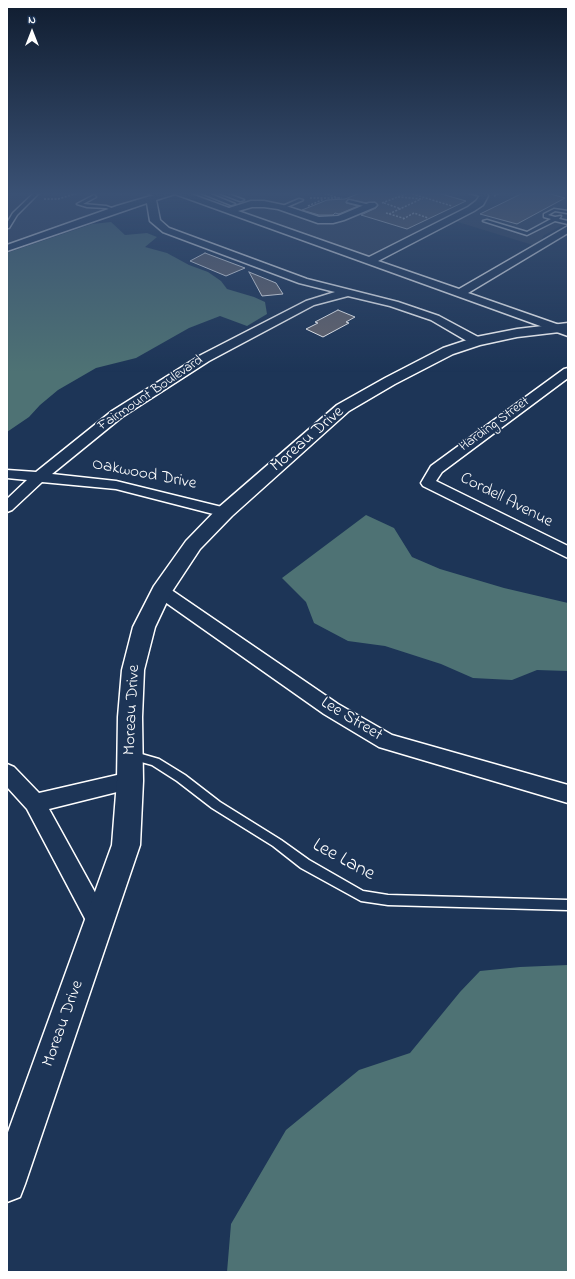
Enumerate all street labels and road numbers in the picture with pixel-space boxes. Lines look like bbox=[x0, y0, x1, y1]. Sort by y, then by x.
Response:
street label: Fairmount Boulevard bbox=[95, 353, 207, 435]
street label: Harding Street bbox=[457, 394, 533, 456]
street label: Moreau Drive bbox=[267, 403, 349, 477]
street label: Oakwood Drive bbox=[90, 455, 198, 495]
street label: Cordell Avenue bbox=[456, 469, 556, 533]
street label: Moreau Drive bbox=[120, 664, 146, 756]
street label: Lee Street bbox=[316, 694, 386, 746]
street label: Lee Lane bbox=[308, 835, 378, 887]
street label: Moreau Drive bbox=[39, 978, 89, 1070]

